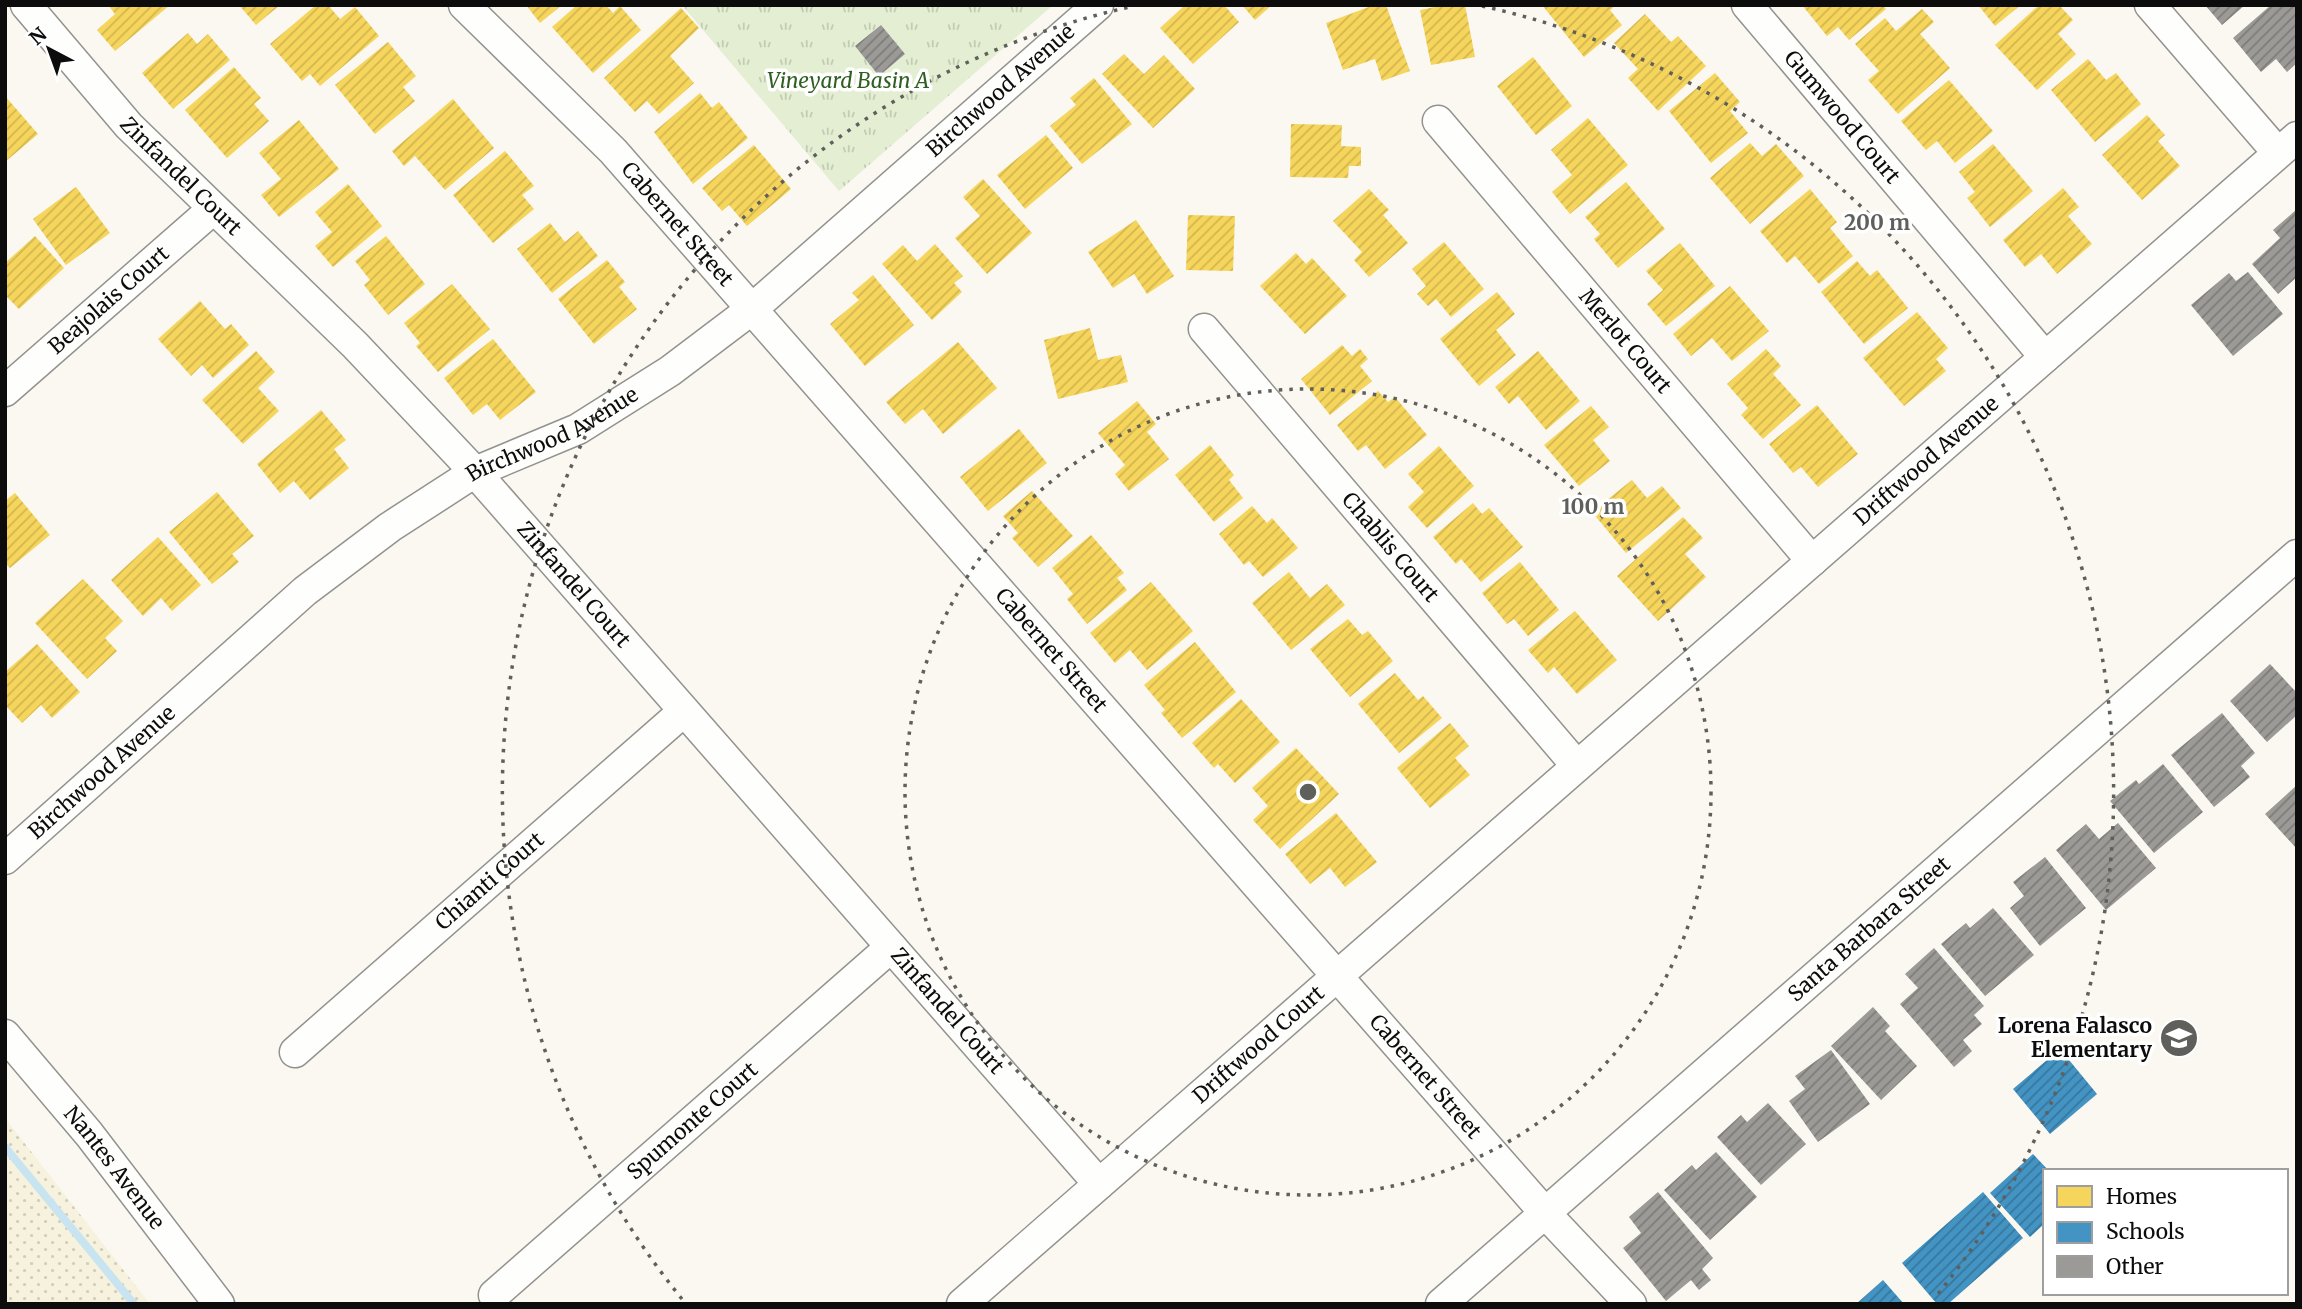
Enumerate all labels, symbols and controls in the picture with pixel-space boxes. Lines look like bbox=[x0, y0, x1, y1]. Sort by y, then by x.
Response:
north arrow bbox=[14, 14, 84, 84]
street label: Birchwood Avenue bbox=[921, 18, 1080, 162]
text: N bbox=[24, 22, 51, 50]
street label: Gumwood Court bbox=[1778, 45, 1906, 189]
park label: Vineyard Basin A bbox=[767, 67, 929, 94]
street label: Zinfandel Court bbox=[114, 111, 248, 241]
street label: Cabernet Street bbox=[616, 156, 739, 292]
text: 200 m bbox=[1844, 209, 1910, 236]
street label: Beajolais Court bbox=[43, 240, 174, 360]
street label: Merlot Court bbox=[1574, 283, 1678, 399]
street label: Birchwood Avenue bbox=[461, 381, 643, 487]
street label: Driftwood Avenue bbox=[1848, 390, 2004, 531]
street label: Chablis Court bbox=[1336, 486, 1445, 608]
text: 100 m bbox=[1562, 493, 1624, 520]
street label: Zinfandel Court bbox=[511, 516, 637, 653]
street label: Cabernet Street bbox=[990, 582, 1113, 718]
street label: Birchwood Avenue bbox=[22, 699, 181, 845]
centre of rings bbox=[1296, 780, 1320, 804]
street label: Chianti Court bbox=[429, 826, 549, 936]
street label: Santa Barbara Street bbox=[1782, 851, 1956, 1007]
street label: Zinfandel Court bbox=[885, 942, 1010, 1079]
street label: Driftwood Court bbox=[1187, 979, 1330, 1109]
street label: Cabernet Street bbox=[1364, 1008, 1487, 1144]
place label: Lorena Falasco Elementary bbox=[1998, 1012, 2153, 1063]
school or university icon: Lorena Falasco Elementary bbox=[2158, 1017, 2200, 1059]
street label: Spumonte Court bbox=[621, 1056, 763, 1185]
street label: Nantes Avenue bbox=[58, 1100, 171, 1235]
legend bbox=[2043, 1169, 2288, 1295]
text: Homes bbox=[2106, 1183, 2177, 1210]
text: Schools bbox=[2106, 1218, 2185, 1245]
text: Other bbox=[2106, 1253, 2164, 1280]

